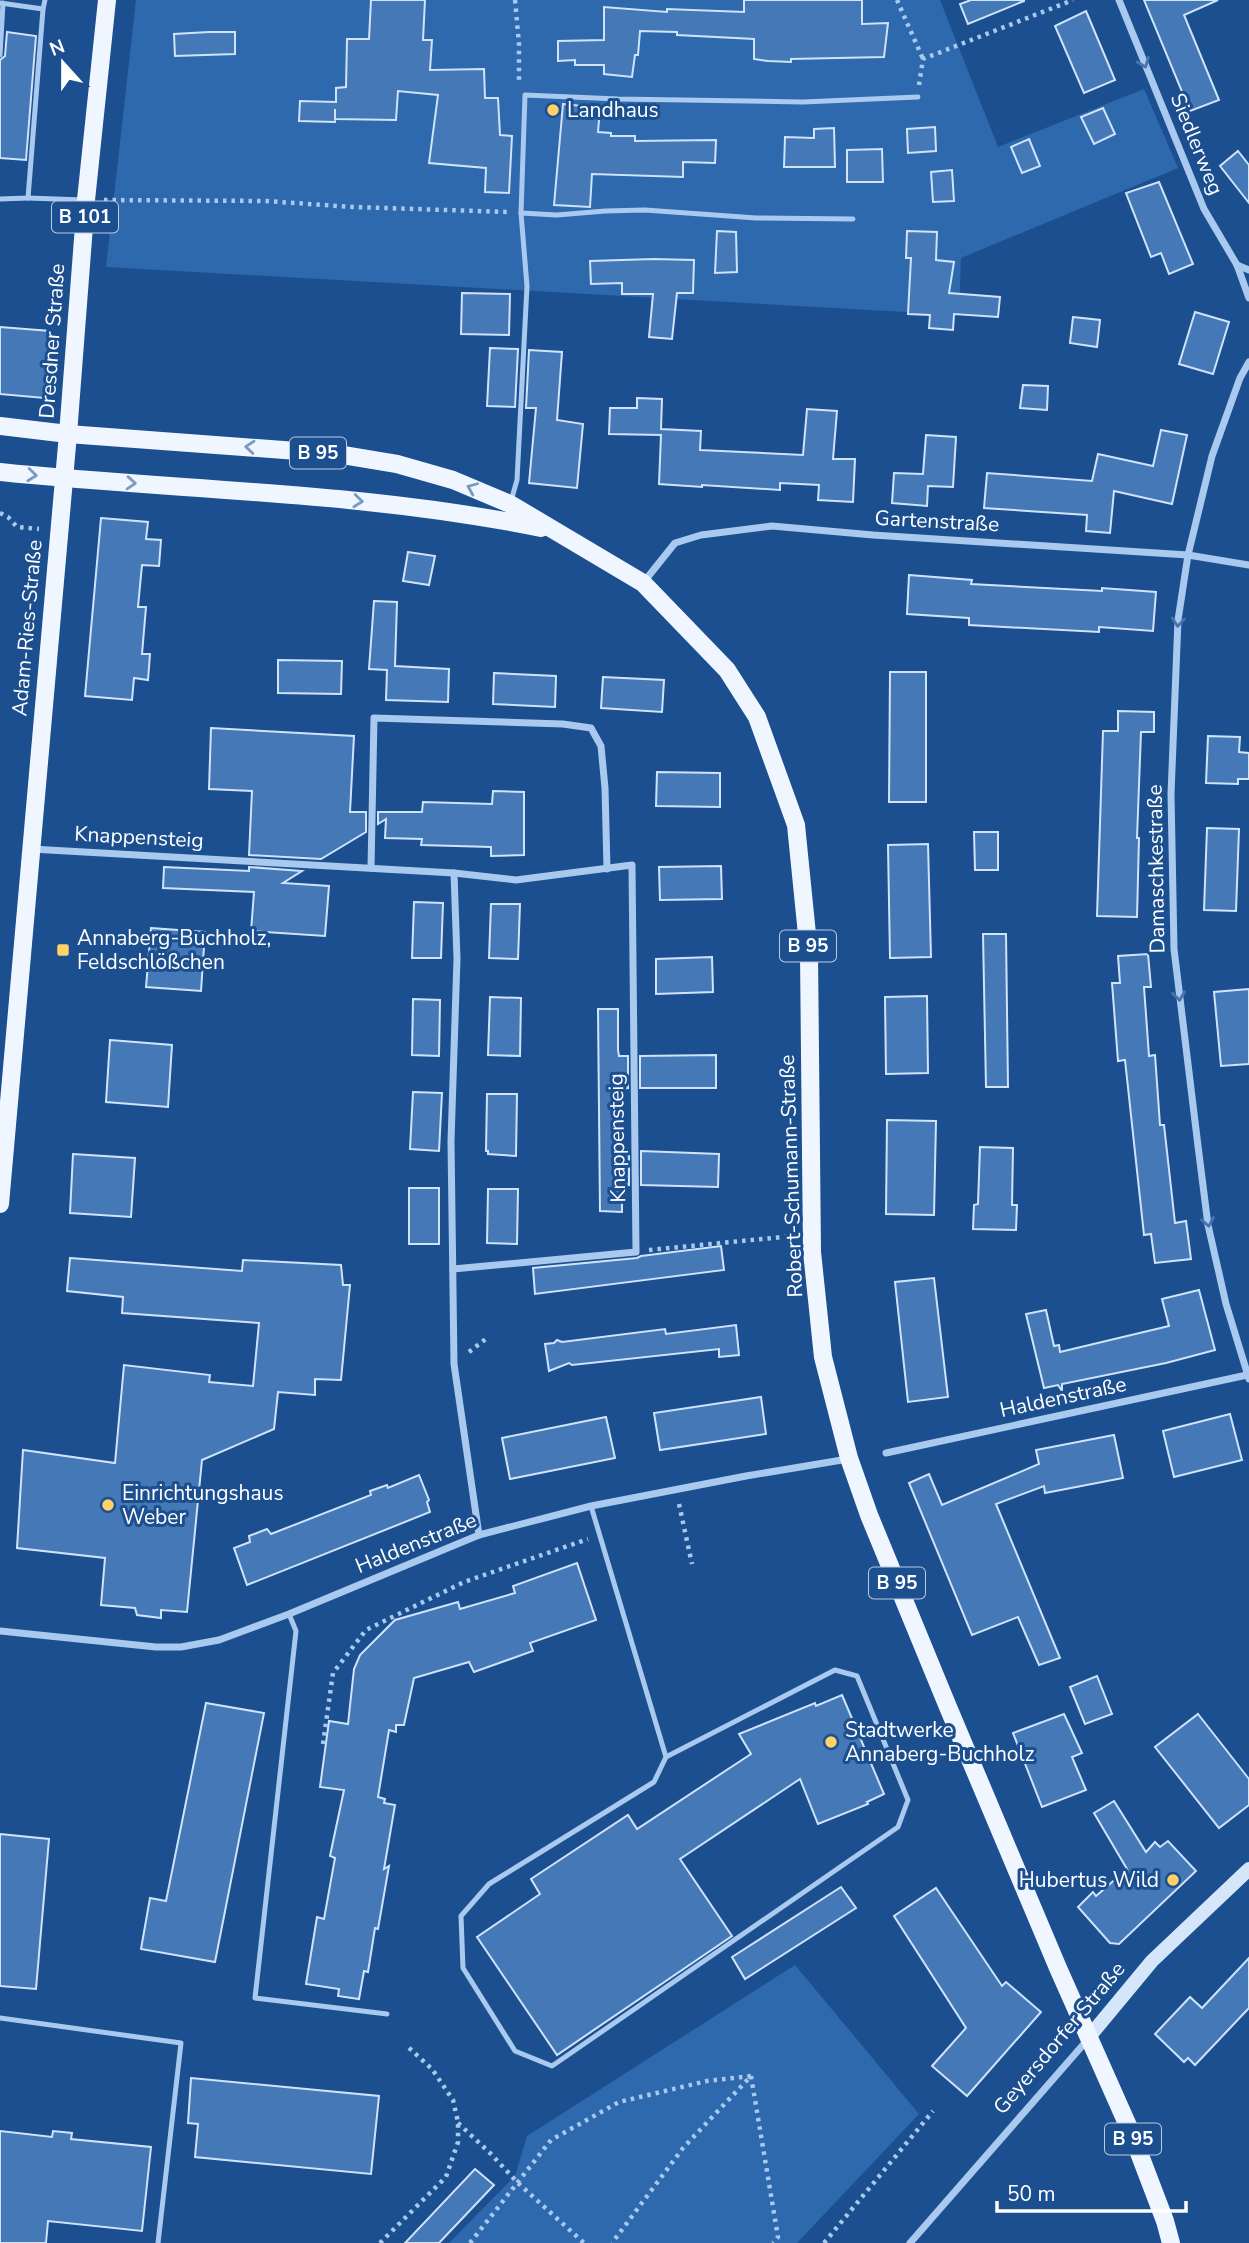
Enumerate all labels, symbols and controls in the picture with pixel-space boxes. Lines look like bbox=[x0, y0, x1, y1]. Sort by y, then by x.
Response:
north arrow bbox=[28, 28, 98, 98]
text: N bbox=[46, 33, 69, 63]
one-way arrow bbox=[1136, 57, 1150, 69]
street label: Siedlerweg bbox=[1164, 89, 1230, 199]
place label: Landhaus bbox=[567, 96, 659, 124]
marker: Landhaus bbox=[545, 102, 561, 118]
road number: B 101 bbox=[52, 202, 118, 232]
street label: Dresdner Straße bbox=[33, 263, 71, 419]
road number: B 95 bbox=[290, 437, 346, 468]
one-way arrow bbox=[244, 440, 255, 455]
one-way arrow bbox=[26, 468, 37, 483]
one-way arrow bbox=[126, 475, 137, 490]
one-way arrow bbox=[467, 483, 479, 497]
one-way arrow bbox=[352, 493, 364, 508]
street label: Gartenstraße bbox=[874, 504, 1000, 538]
street label: Adam-Ries-Straße bbox=[5, 539, 49, 717]
one-way arrow bbox=[1171, 617, 1186, 628]
street label: Damaschkestraße bbox=[1141, 784, 1171, 954]
street label: Knappensteig bbox=[74, 820, 204, 854]
place label: Annaberg-Buchholz, Feldschlößchen bbox=[77, 924, 271, 976]
road number: B 95 bbox=[780, 930, 836, 962]
marker: Annaberg-Buchholz, Feldschlößchen bbox=[55, 942, 71, 958]
one-way arrow bbox=[1172, 990, 1187, 1002]
street label: Robert-Schumann-Straße bbox=[773, 1054, 809, 1298]
street label: Knappensteig bbox=[602, 1073, 632, 1203]
one-way arrow bbox=[1200, 1216, 1215, 1228]
street label: Haldenstraße bbox=[997, 1370, 1129, 1424]
place label: Einrichtungshaus Weber bbox=[122, 1479, 284, 1531]
marker: Einrichtungshaus Weber bbox=[100, 1497, 116, 1513]
street label: Haldenstraße bbox=[351, 1506, 481, 1580]
road number: B 95 bbox=[869, 1568, 925, 1598]
place label: Stadtwerke Annaberg-Buchholz bbox=[845, 1716, 1035, 1768]
marker: Stadtwerke Annaberg-Buchholz bbox=[823, 1734, 839, 1750]
place label: Hubertus Wild bbox=[1019, 1866, 1159, 1894]
marker: Hubertus Wild bbox=[1165, 1872, 1181, 1888]
street label: Geyersdorfer Straße bbox=[987, 1956, 1131, 2120]
road number: B 95 bbox=[1105, 2124, 1161, 2154]
scale bar bbox=[997, 2170, 1186, 2214]
text: 50 m bbox=[1007, 2180, 1056, 2208]

